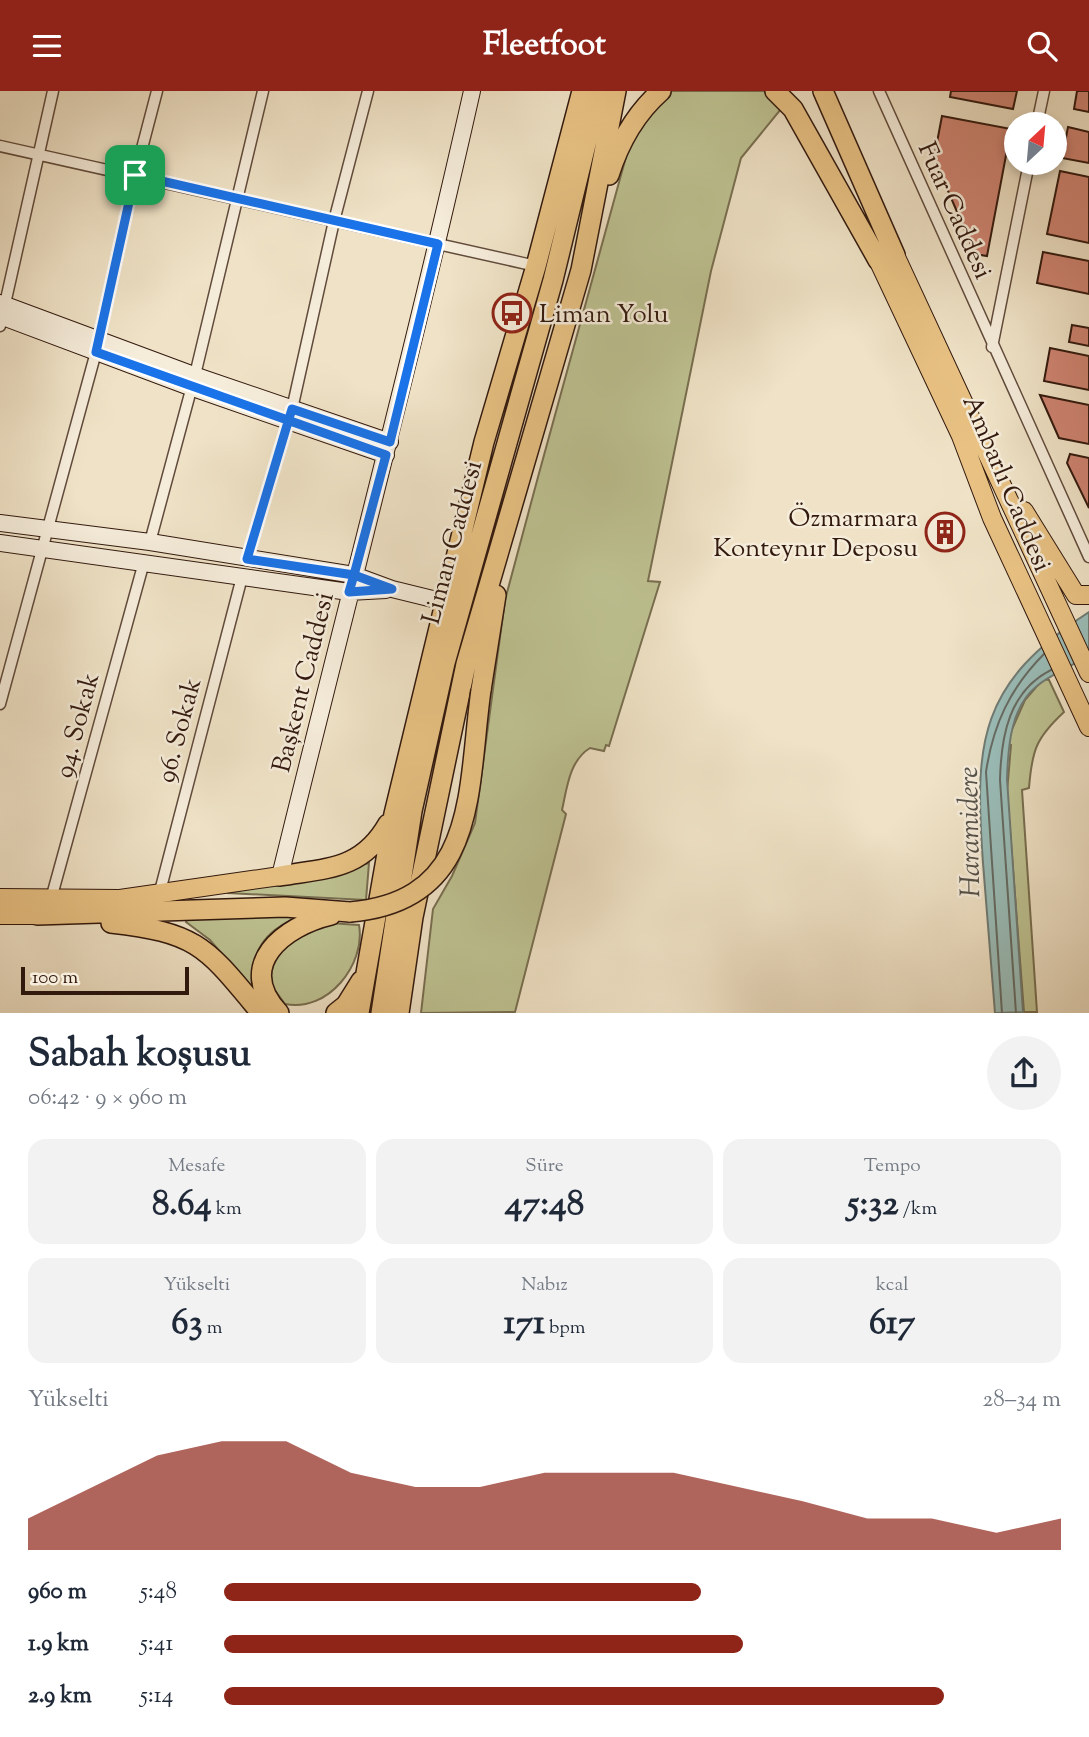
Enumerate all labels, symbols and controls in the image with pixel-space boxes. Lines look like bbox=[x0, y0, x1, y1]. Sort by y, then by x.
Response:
text: Fleetfoot bbox=[483, 23, 606, 69]
icon: menu bbox=[28, 27, 66, 65]
icon: search bbox=[1023, 27, 1061, 65]
north arrow bbox=[1004, 112, 1068, 175]
map controls bbox=[1004, 112, 1067, 175]
street label: Fuar Caddesi bbox=[907, 136, 1000, 286]
pin bbox=[105, 145, 165, 205]
icon: arrive bbox=[116, 156, 154, 194]
bus stop icon: Liman Yolu bbox=[491, 292, 533, 334]
place label: Liman Yolu bbox=[539, 297, 669, 334]
street label: Ambarlı Caddesi bbox=[952, 390, 1060, 578]
street label: Liman Caddesi bbox=[414, 457, 493, 629]
place label: Özmarmara Konteynır Deposu bbox=[713, 501, 918, 568]
building icon: Özmarmara Konteynır Deposu bbox=[924, 511, 966, 553]
street label: Başkent Caddesi bbox=[264, 589, 345, 777]
street label: 94. Sokak bbox=[47, 669, 110, 782]
street label: 96. Sokak bbox=[149, 674, 212, 787]
water label: Haramidere bbox=[950, 766, 992, 898]
scale bar bbox=[21, 963, 189, 995]
text: 100 m bbox=[32, 965, 78, 992]
text: Sabah koşusu bbox=[28, 1029, 251, 1083]
button: share bbox=[987, 1036, 1061, 1110]
text: 06:42 · 9 × 960 m bbox=[28, 1082, 187, 1115]
text: Mesafe bbox=[168, 1153, 225, 1180]
text: Süre bbox=[525, 1153, 564, 1180]
text: Tempo bbox=[864, 1153, 921, 1180]
text: 8.64 bbox=[152, 1180, 212, 1231]
text: 47:48 bbox=[505, 1180, 584, 1231]
text: 5:32 bbox=[847, 1180, 899, 1231]
text: km bbox=[212, 1196, 242, 1223]
text: /km bbox=[899, 1196, 937, 1223]
text: Yükselti bbox=[163, 1272, 230, 1299]
text: Nabız bbox=[521, 1272, 568, 1299]
text: kcal bbox=[876, 1272, 908, 1299]
text: 63 bbox=[171, 1299, 203, 1350]
text: 171 bbox=[504, 1299, 545, 1350]
text: 617 bbox=[869, 1299, 915, 1350]
text: m bbox=[203, 1315, 222, 1342]
text: bpm bbox=[545, 1315, 585, 1342]
text: Yükselti bbox=[28, 1384, 109, 1417]
text: 28–34 m bbox=[982, 1384, 1061, 1417]
text: 960 m bbox=[28, 1576, 87, 1609]
text: 5:48 bbox=[140, 1576, 177, 1609]
text: 1.9 km bbox=[28, 1628, 89, 1661]
text: 5:41 bbox=[140, 1628, 173, 1661]
text: 2.9 km bbox=[28, 1680, 92, 1713]
text: 5:14 bbox=[140, 1680, 173, 1713]

